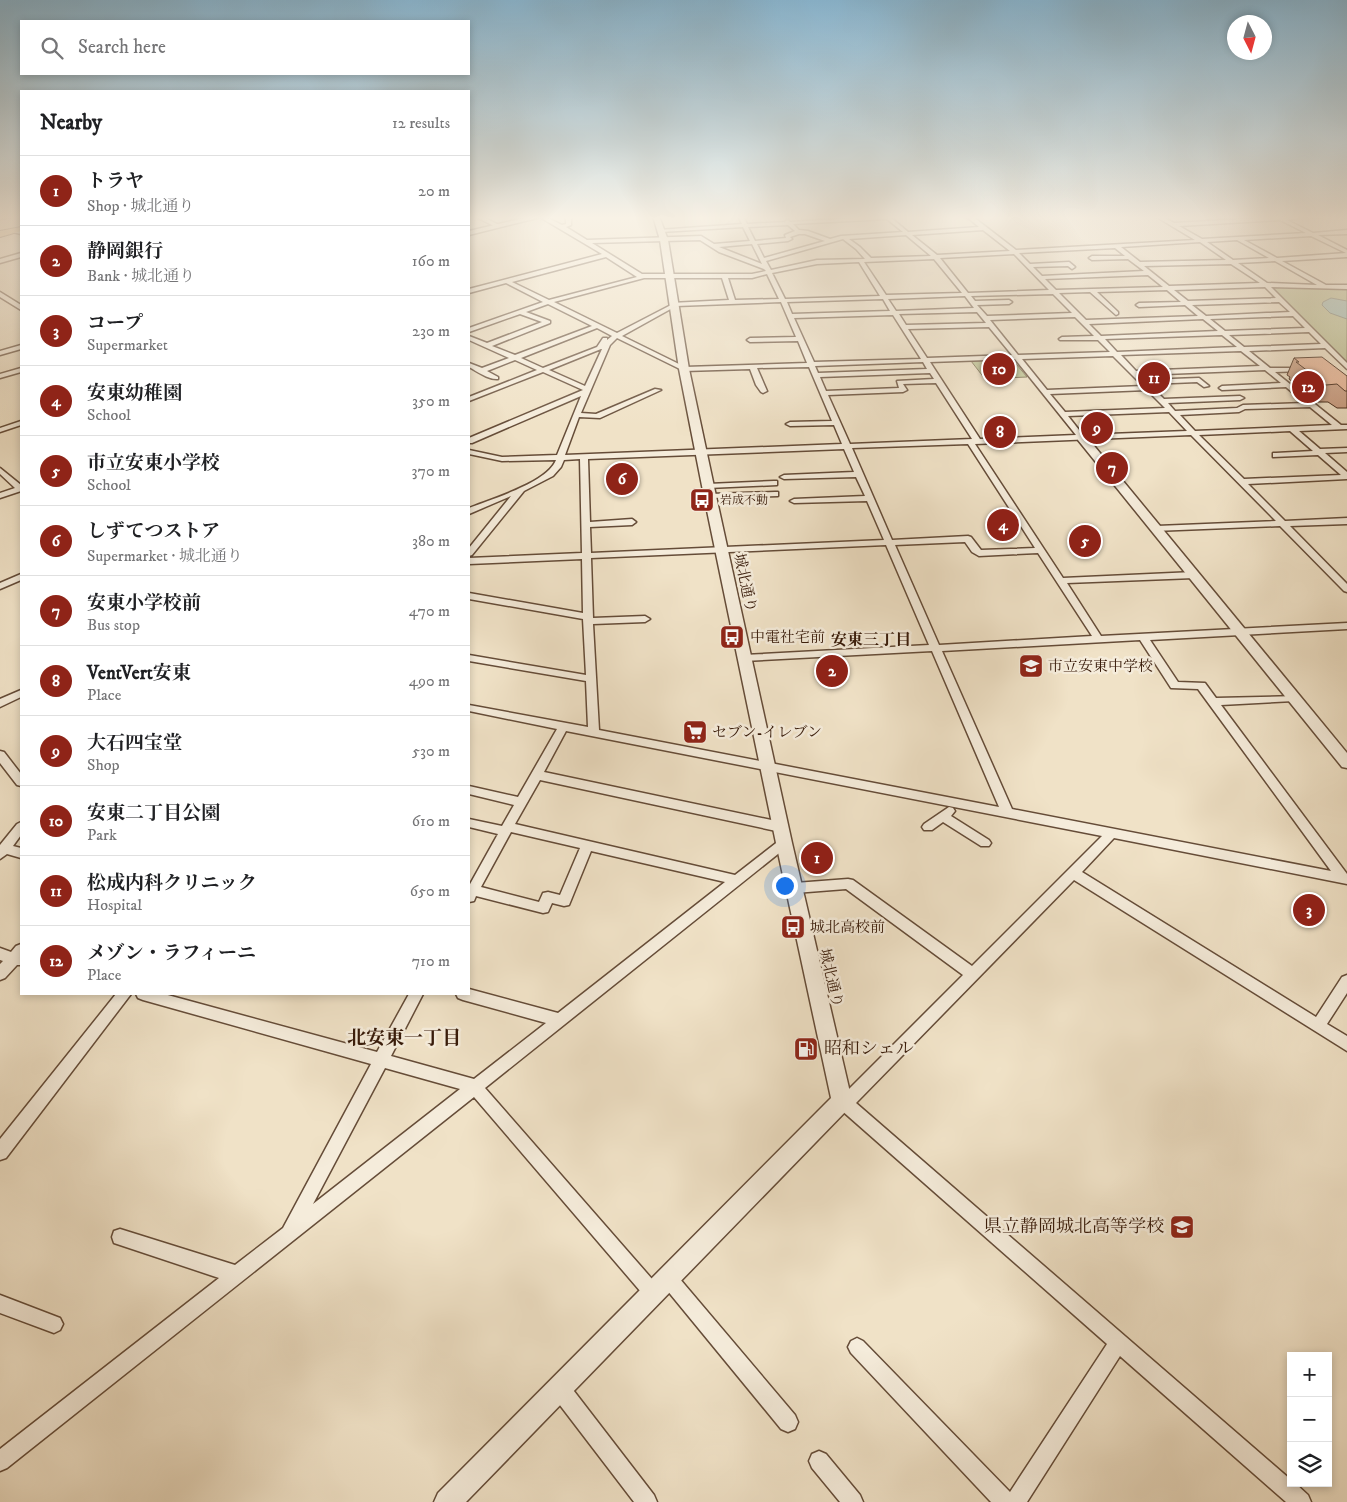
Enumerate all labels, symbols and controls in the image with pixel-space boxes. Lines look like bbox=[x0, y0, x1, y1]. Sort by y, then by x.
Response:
north arrow bbox=[1227, 15, 1272, 60]
search box bbox=[20, 20, 470, 75]
icon: search bbox=[38, 34, 66, 62]
text: Search here bbox=[78, 36, 166, 59]
text: Nearby bbox=[40, 110, 102, 136]
text: 12 results bbox=[392, 113, 450, 133]
text: トラヤ bbox=[87, 170, 144, 193]
text: 1 bbox=[53, 181, 59, 201]
text: 20 m bbox=[418, 181, 450, 201]
text: Shop · 城北通り bbox=[87, 196, 194, 216]
text: 静岡銀行 bbox=[87, 240, 163, 263]
text: 2 bbox=[52, 251, 60, 271]
text: 160 m bbox=[412, 251, 450, 271]
text: Bank · 城北通り bbox=[87, 266, 195, 286]
text: コープ bbox=[87, 312, 143, 335]
text: 3 bbox=[53, 321, 59, 341]
text: 230 m bbox=[412, 321, 450, 341]
text: Supermarket bbox=[87, 335, 168, 355]
pin: 10 bbox=[983, 350, 1015, 388]
pin: 11 bbox=[1138, 359, 1170, 397]
pin: 12 bbox=[1292, 368, 1324, 406]
text: 安東幼稚園 bbox=[87, 382, 182, 405]
text: 4 bbox=[51, 391, 61, 411]
text: 350 m bbox=[412, 391, 450, 411]
text: School bbox=[87, 405, 131, 425]
pin: 9 bbox=[1081, 409, 1113, 447]
pin: 8 bbox=[984, 413, 1016, 451]
pin: 7 bbox=[1096, 449, 1128, 487]
text: 市立安東小学校 bbox=[87, 452, 220, 475]
pin: 6 bbox=[606, 460, 638, 498]
text: 5 bbox=[52, 461, 60, 481]
text: 370 m bbox=[412, 461, 450, 481]
text: School bbox=[87, 475, 131, 495]
bus stop icon: 岩成不動 bbox=[689, 487, 715, 513]
place label: 岩成不動 bbox=[720, 493, 768, 508]
pin: 4 bbox=[987, 506, 1019, 544]
text: しずてつストア bbox=[87, 520, 220, 543]
pin: 5 bbox=[1069, 522, 1101, 560]
text: 6 bbox=[52, 531, 60, 551]
text: 380 m bbox=[412, 531, 450, 551]
text: Supermarket · 城北通り bbox=[87, 546, 243, 566]
street label: 城北通り bbox=[729, 552, 761, 614]
text: 安東小学校前 bbox=[87, 592, 201, 615]
text: 7 bbox=[52, 601, 60, 621]
text: 470 m bbox=[409, 601, 450, 621]
text: Bus stop bbox=[87, 615, 140, 635]
bus stop icon: 中電社宅前 bbox=[719, 624, 745, 650]
place label: 中電社宅前 bbox=[750, 628, 825, 647]
district label: 安東三丁目 bbox=[831, 630, 911, 650]
pin: 2 bbox=[816, 652, 848, 690]
school or university icon: 市立安東中学校 bbox=[1018, 653, 1044, 679]
place label: 市立安東中学校 bbox=[1048, 657, 1153, 676]
text: VentVert安東 bbox=[87, 662, 191, 685]
text: 8 bbox=[52, 671, 60, 691]
text: 490 m bbox=[409, 671, 450, 691]
text: Place bbox=[87, 685, 121, 705]
supermarket icon: セブン-イレブン bbox=[682, 719, 708, 745]
place label: セブン-イレブン bbox=[712, 723, 822, 742]
text: 大石四宝堂 bbox=[87, 732, 182, 755]
text: 9 bbox=[52, 741, 60, 761]
text: 530 m bbox=[412, 741, 450, 761]
text: Shop bbox=[87, 755, 120, 775]
text: 安東二丁目公園 bbox=[87, 802, 220, 825]
text: 10 bbox=[49, 811, 63, 831]
text: 610 m bbox=[412, 811, 450, 831]
text: Park bbox=[87, 825, 117, 845]
pin: 1 bbox=[801, 839, 833, 877]
text: 松成内科クリニック bbox=[87, 872, 257, 895]
your location bbox=[772, 873, 798, 899]
text: 11 bbox=[50, 881, 62, 901]
text: 650 m bbox=[410, 881, 450, 901]
pin: 3 bbox=[1293, 891, 1325, 929]
text: Hospital bbox=[87, 895, 142, 915]
bus stop icon: 城北高校前 bbox=[780, 914, 806, 940]
place label: 城北高校前 bbox=[810, 918, 885, 937]
text: メゾン・ラフィーニ bbox=[87, 942, 256, 965]
street label: 城北通り bbox=[815, 947, 847, 1009]
text: 12 bbox=[49, 951, 63, 971]
text: 710 m bbox=[412, 951, 450, 971]
text: Place bbox=[87, 965, 121, 985]
district label: 北安東一丁目 bbox=[347, 1027, 461, 1050]
fuel station icon: 昭和シェル bbox=[793, 1036, 819, 1062]
place label: 昭和シェル bbox=[824, 1038, 914, 1060]
school or university icon: 県立静岡城北高等学校 bbox=[1169, 1214, 1195, 1240]
place label: 県立静岡城北高等学校 bbox=[984, 1216, 1164, 1238]
map controls bbox=[1287, 1352, 1332, 1487]
button: + bbox=[1287, 1352, 1332, 1397]
button: − bbox=[1287, 1397, 1332, 1442]
button: layers bbox=[1287, 1442, 1332, 1487]

